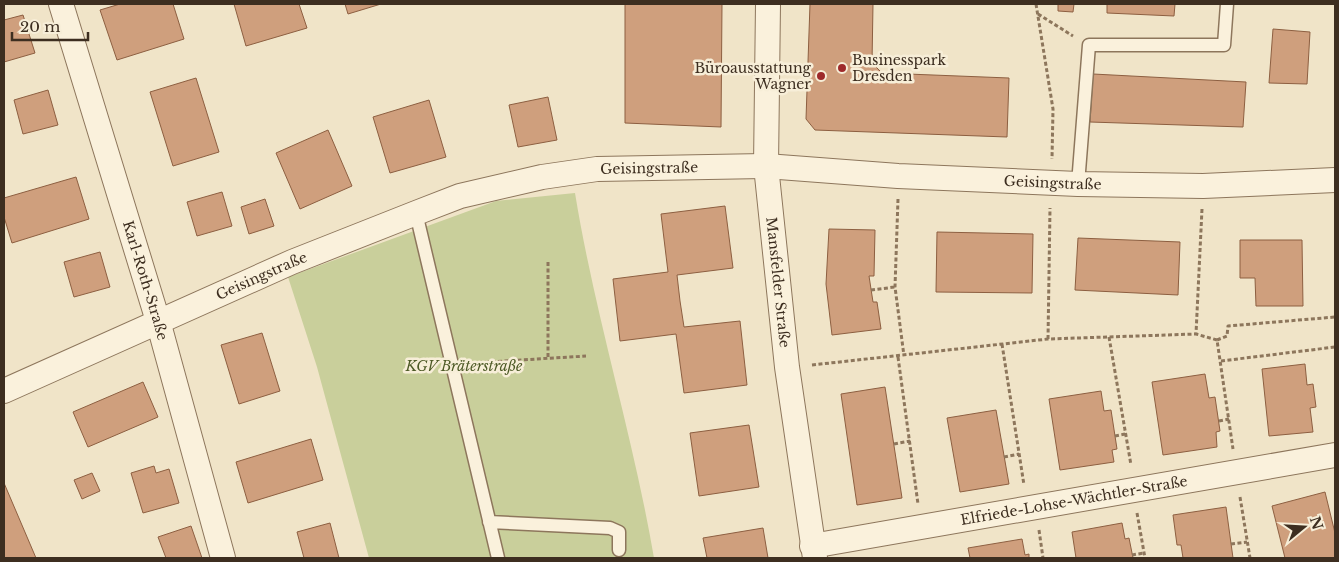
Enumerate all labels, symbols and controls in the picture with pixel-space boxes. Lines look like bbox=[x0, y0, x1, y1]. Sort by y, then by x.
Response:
scale bar bbox=[12, 10, 89, 42]
text: 20 m bbox=[20, 17, 60, 36]
place label: Businesspark Dresden bbox=[852, 51, 946, 85]
place label: Büroausstattung Wagner bbox=[694, 59, 812, 93]
marker: Businesspark Dresden bbox=[836, 62, 848, 74]
marker: Büroausstattung Wagner bbox=[815, 70, 827, 82]
street label: Geisingstraße bbox=[600, 158, 698, 178]
street label: Geisingstraße bbox=[1003, 172, 1102, 193]
street label: Mansfelder Straße bbox=[762, 216, 794, 349]
street label: Karl-Roth-Straße bbox=[119, 218, 172, 342]
street label: Geisingstraße bbox=[213, 248, 310, 304]
park label: KGV Bräterstraße bbox=[405, 357, 523, 375]
street label: Elfriede-Lohse-Wächtler-Straße bbox=[959, 472, 1189, 529]
north arrow bbox=[1279, 502, 1329, 552]
text: N bbox=[1306, 514, 1327, 532]

